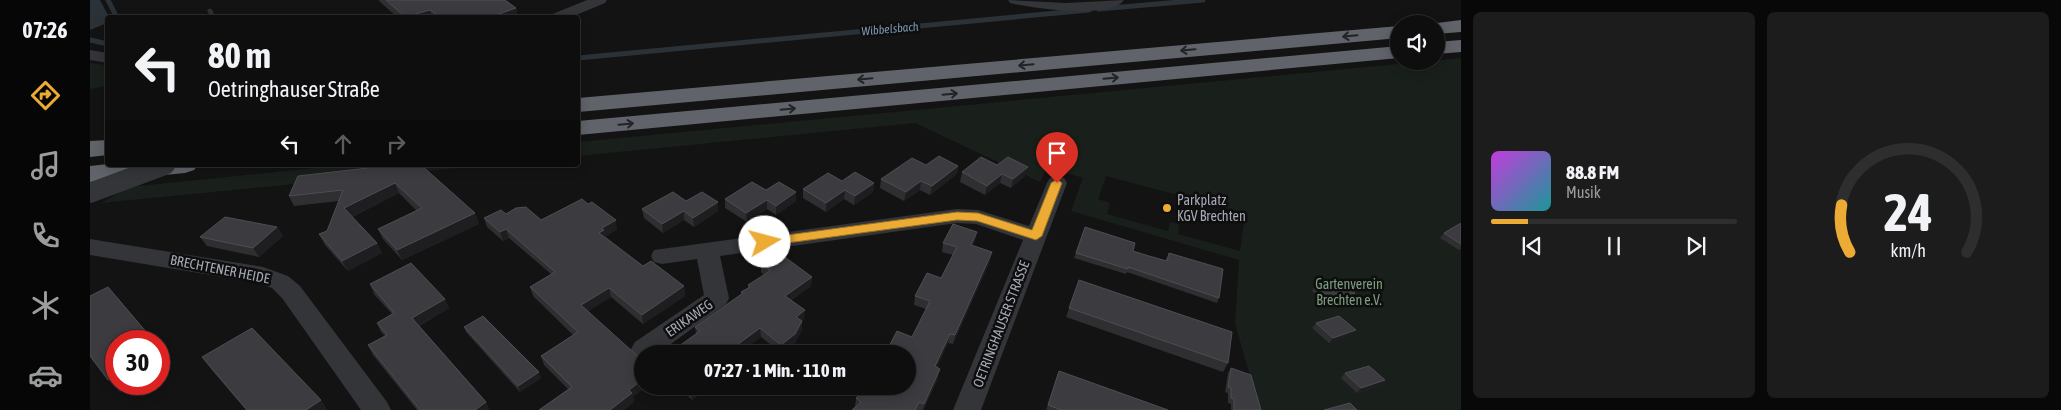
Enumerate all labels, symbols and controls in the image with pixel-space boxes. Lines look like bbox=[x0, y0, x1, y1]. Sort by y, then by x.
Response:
map controls bbox=[1390, 15, 1445, 70]
button: sound bbox=[1390, 15, 1445, 70]
text: 07:26 bbox=[22, 17, 68, 43]
water label: Wibbelsbach bbox=[861, 20, 919, 38]
one-way arrow bbox=[1342, 31, 1358, 41]
icon: left bbox=[125, 35, 190, 100]
text: 80 m bbox=[208, 35, 271, 75]
one-way arrow bbox=[1181, 46, 1197, 55]
one-way arrow bbox=[1019, 60, 1035, 70]
one-way arrow bbox=[1103, 74, 1119, 83]
one-way arrow bbox=[857, 75, 873, 84]
text: Oetringhauser Straße bbox=[208, 76, 380, 102]
icon: directions bbox=[28, 78, 63, 113]
one-way arrow bbox=[941, 89, 957, 98]
one-way arrow bbox=[780, 104, 796, 113]
one-way arrow bbox=[618, 119, 634, 129]
icon: left bbox=[276, 130, 304, 158]
icon: ahead bbox=[329, 130, 357, 158]
icon: right bbox=[382, 130, 410, 158]
pin bbox=[1036, 132, 1078, 183]
icon: arrive bbox=[1043, 139, 1071, 167]
icon: music bbox=[28, 148, 63, 183]
text: 88.8 FM bbox=[1566, 161, 1619, 183]
text: 24 bbox=[1884, 182, 1932, 242]
text: Musik bbox=[1566, 183, 1601, 201]
place label: Parkplatz KGV Brechten bbox=[1177, 192, 1246, 224]
marker: Parkplatz KGV Brechten bbox=[1161, 202, 1173, 214]
position arrow bbox=[738, 215, 790, 267]
icon: phone bbox=[28, 218, 63, 253]
icon: previous bbox=[1518, 232, 1546, 260]
icon: pause bbox=[1600, 232, 1628, 260]
icon: next bbox=[1682, 232, 1710, 260]
text: km/h bbox=[1890, 240, 1926, 261]
street label: BRECHTENER HEIDE bbox=[169, 252, 271, 286]
street label: OETRINGHAUSER STRASSE bbox=[969, 258, 1033, 389]
park label: Gartenverein Brechten e.V. bbox=[1315, 276, 1383, 308]
icon: climate bbox=[28, 288, 63, 323]
street label: ERIKAWEG bbox=[662, 296, 716, 340]
speed limit sign: 30 bbox=[105, 330, 170, 395]
icon: car bbox=[28, 358, 63, 393]
text: 07:27 · 1 Min. · 110 m bbox=[704, 359, 846, 381]

